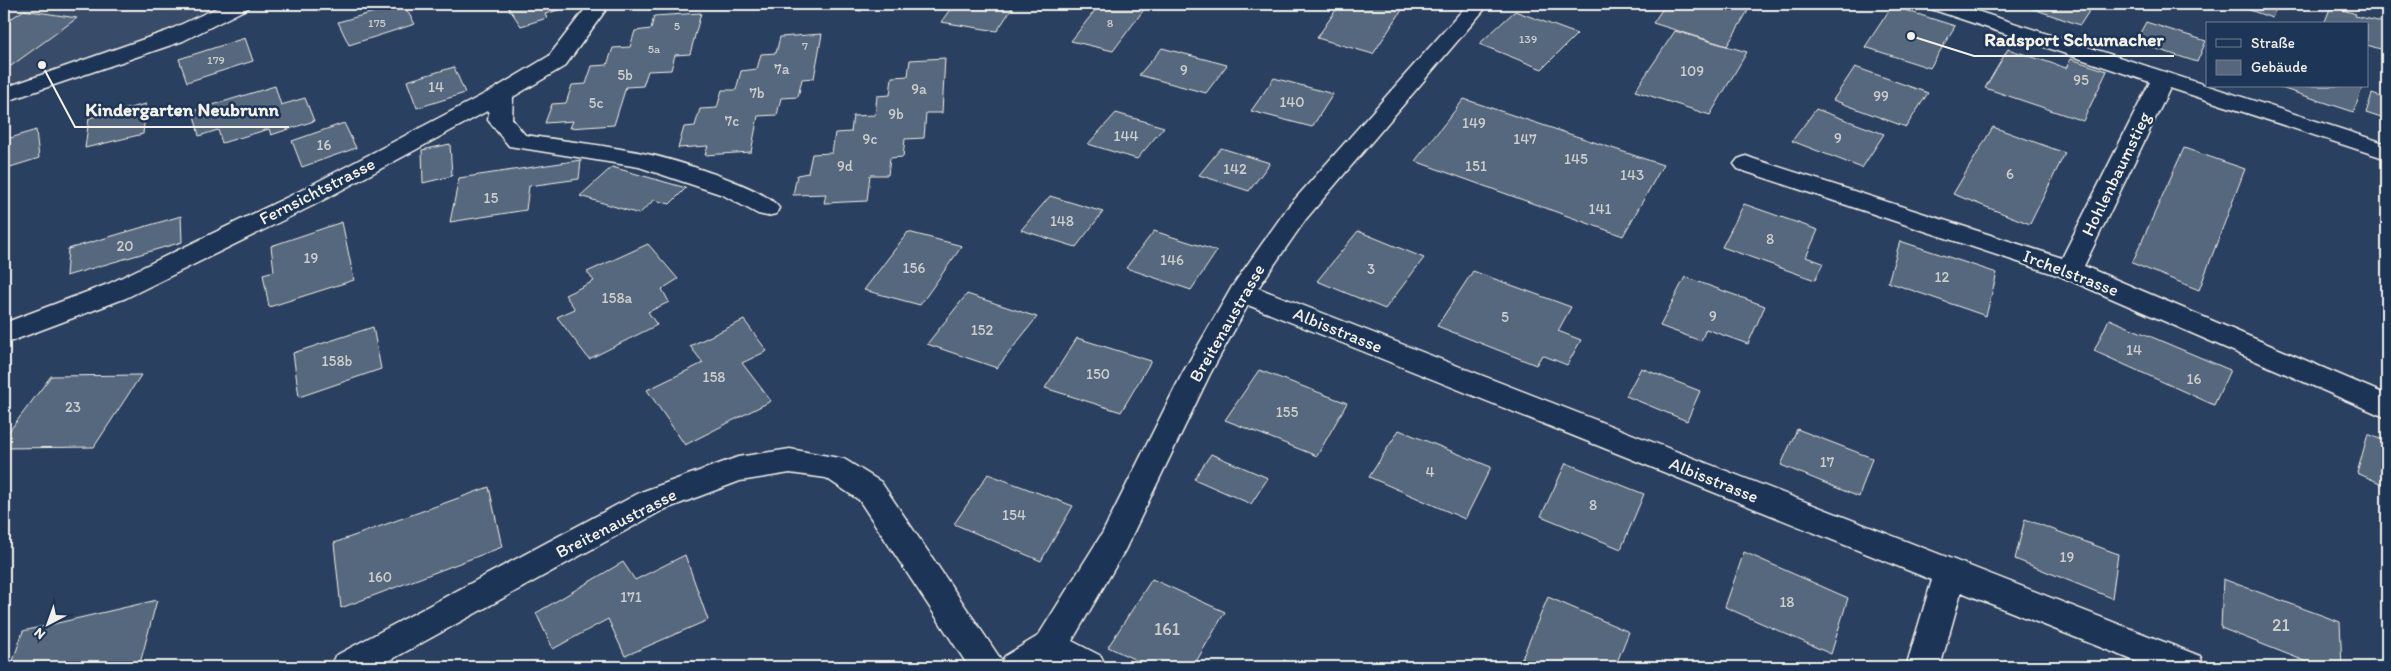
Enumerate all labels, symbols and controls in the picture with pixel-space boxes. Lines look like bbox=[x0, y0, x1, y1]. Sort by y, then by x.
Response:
house number: 175 bbox=[368, 16, 386, 30]
house number: 8 bbox=[1107, 16, 1114, 30]
house number: 5 bbox=[674, 19, 680, 33]
callout: Radsport Schumacher bbox=[1974, 22, 2174, 56]
legend bbox=[2206, 22, 2368, 88]
text: Radsport Schumacher bbox=[1984, 28, 2165, 51]
house number: 139 bbox=[1519, 32, 1537, 46]
text: Straße bbox=[2251, 34, 2295, 52]
house number: 7 bbox=[802, 39, 808, 53]
house number: 5a bbox=[648, 42, 661, 56]
house number: 179 bbox=[207, 53, 225, 67]
text: Gebäude bbox=[2251, 58, 2308, 76]
house number: 7a bbox=[774, 60, 790, 78]
house number: 9 bbox=[1180, 61, 1188, 79]
house number: 109 bbox=[1680, 62, 1704, 80]
house number: 5b bbox=[617, 66, 633, 84]
house number: 95 bbox=[2073, 71, 2089, 89]
house number: 14 bbox=[428, 78, 444, 96]
house number: 9a bbox=[911, 80, 927, 98]
house number: 7b bbox=[749, 84, 765, 102]
house number: 99 bbox=[1873, 87, 1889, 105]
callout: Kindergarten Neubrunn bbox=[75, 93, 289, 127]
house number: 140 bbox=[1279, 93, 1305, 111]
house number: 5c bbox=[589, 94, 603, 112]
text: Kindergarten Neubrunn bbox=[85, 98, 280, 121]
house number: 9b bbox=[888, 105, 904, 123]
street label: Hohlenbaumstieg bbox=[2076, 107, 2156, 240]
house number: 7c bbox=[725, 112, 739, 130]
house number: 149 bbox=[1462, 114, 1486, 132]
house number: 144 bbox=[1114, 127, 1139, 145]
house number: 9 bbox=[1834, 129, 1842, 147]
house number: 9c bbox=[863, 130, 877, 148]
house number: 147 bbox=[1513, 130, 1537, 148]
house number: 16 bbox=[317, 136, 332, 154]
house number: 145 bbox=[1564, 150, 1588, 168]
street label: Fernsichtstrasse bbox=[255, 152, 379, 230]
house number: 9d bbox=[837, 157, 854, 175]
house number: 151 bbox=[1465, 157, 1487, 175]
house number: 142 bbox=[1223, 160, 1247, 178]
house number: 6 bbox=[2006, 165, 2014, 183]
house number: 143 bbox=[1620, 166, 1644, 184]
house number: 15 bbox=[484, 189, 499, 207]
house number: 141 bbox=[1589, 200, 1612, 218]
house number: 148 bbox=[1050, 212, 1074, 230]
house number: 8 bbox=[1766, 230, 1774, 248]
house number: 20 bbox=[116, 237, 134, 255]
street label: Irchelstrasse bbox=[2020, 245, 2122, 301]
house number: 19 bbox=[304, 249, 319, 267]
house number: 146 bbox=[1160, 251, 1184, 269]
house number: 156 bbox=[903, 259, 925, 277]
street label: Breitenaustrasse bbox=[1184, 260, 1270, 386]
house number: 3 bbox=[1367, 260, 1375, 278]
house number: 12 bbox=[1935, 268, 1950, 286]
house number: 158a bbox=[602, 289, 633, 307]
street label: Albisstrasse bbox=[1290, 302, 1386, 358]
house number: 9 bbox=[1709, 307, 1717, 325]
house number: 5 bbox=[1501, 308, 1509, 326]
house number: 152 bbox=[971, 321, 993, 339]
house number: 14 bbox=[2126, 341, 2142, 359]
house number: 158b bbox=[322, 352, 353, 370]
house number: 150 bbox=[1086, 365, 1110, 383]
house number: 158 bbox=[702, 368, 726, 386]
house number: 16 bbox=[2187, 370, 2202, 388]
house number: 23 bbox=[65, 398, 81, 416]
house number: 155 bbox=[1276, 403, 1298, 421]
street label: Albisstrasse bbox=[1666, 452, 1762, 508]
house number: 17 bbox=[1820, 453, 1835, 471]
house number: 4 bbox=[1425, 463, 1435, 481]
street label: Breitenaustrasse bbox=[552, 483, 680, 563]
house number: 8 bbox=[1589, 496, 1597, 514]
house number: 154 bbox=[1002, 506, 1026, 524]
house number: 19 bbox=[2060, 548, 2075, 566]
house number: 160 bbox=[368, 568, 392, 586]
house number: 171 bbox=[620, 588, 642, 606]
house number: 18 bbox=[1779, 593, 1795, 611]
north arrow bbox=[22, 598, 72, 648]
house number: 21 bbox=[2272, 614, 2290, 636]
house number: 161 bbox=[1154, 618, 1180, 640]
text: N bbox=[31, 624, 49, 643]

